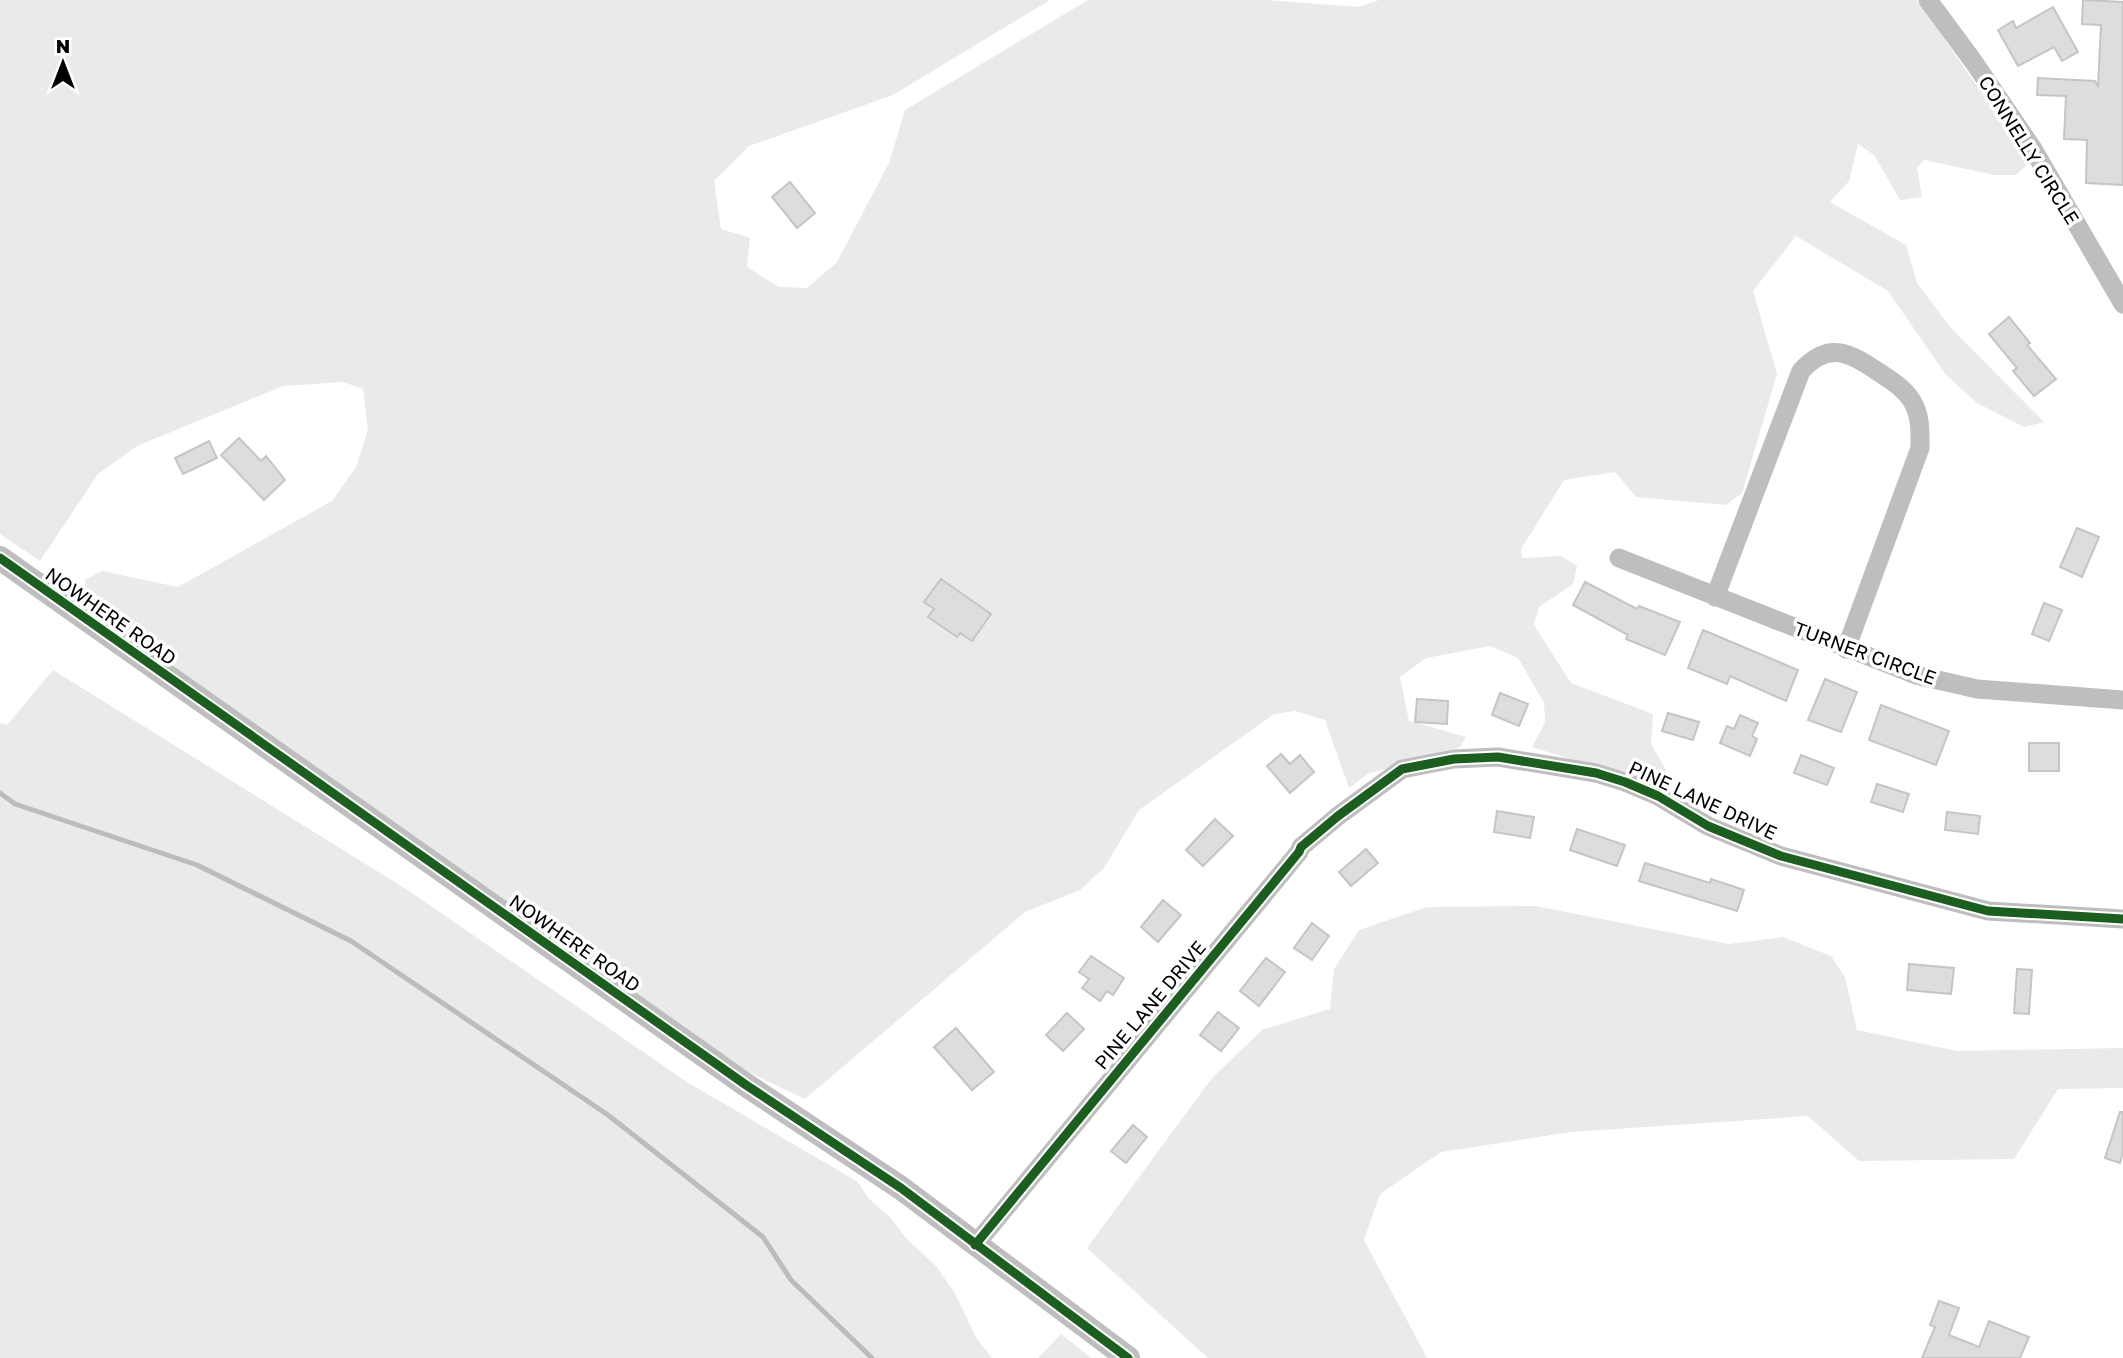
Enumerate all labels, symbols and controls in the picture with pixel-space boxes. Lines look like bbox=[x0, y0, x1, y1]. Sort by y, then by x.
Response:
north arrow bbox=[28, 28, 98, 98]
text: N bbox=[56, 34, 70, 57]
street label: CONNELLY CIRCLE bbox=[1974, 71, 2084, 228]
street label: NOWHERE ROAD bbox=[41, 562, 181, 669]
street label: TURNER CIRCLE bbox=[1791, 616, 1939, 689]
street label: PINE LANE DRIVE bbox=[1626, 755, 1781, 844]
street label: NOWHERE ROAD bbox=[505, 889, 645, 996]
street label: PINE LANE DRIVE bbox=[1089, 936, 1210, 1074]

